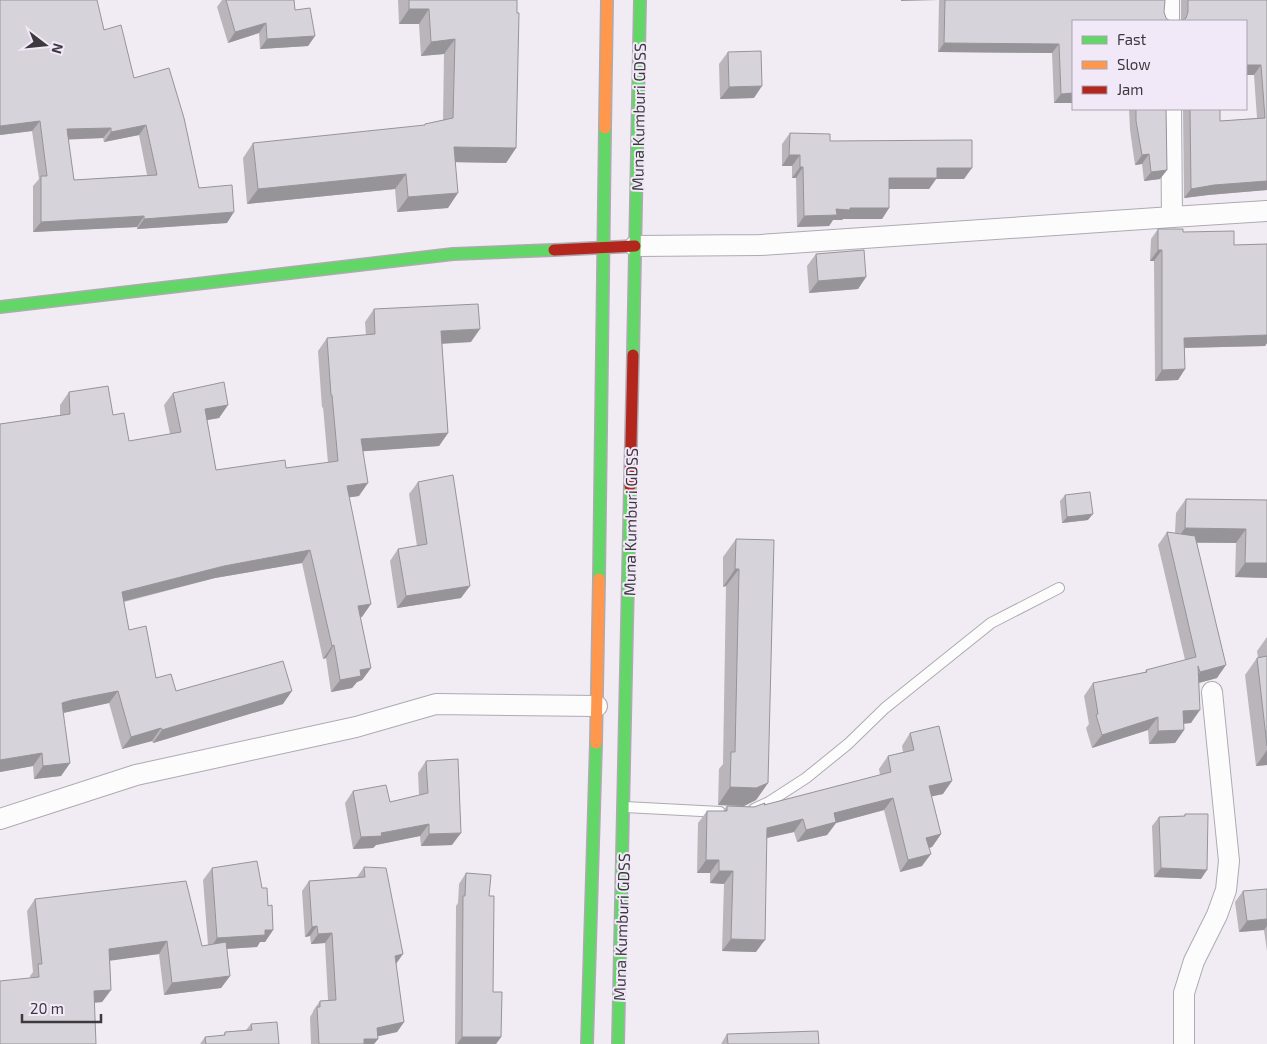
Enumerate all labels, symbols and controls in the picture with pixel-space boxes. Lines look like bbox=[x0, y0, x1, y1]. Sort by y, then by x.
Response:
north arrow bbox=[20, 20, 70, 70]
legend bbox=[1072, 20, 1247, 110]
text: Fast bbox=[1117, 30, 1147, 48]
text: N bbox=[48, 42, 68, 56]
street label: Muna Kumburi GDSS bbox=[627, 43, 649, 191]
text: Slow bbox=[1117, 55, 1151, 73]
text: Jam bbox=[1117, 80, 1143, 98]
street label: Muna Kumburi GDSS bbox=[619, 448, 641, 596]
street label: Muna Kumburi GDSS bbox=[609, 853, 633, 1001]
scale bar bbox=[22, 992, 101, 1024]
text: 20 m bbox=[30, 999, 64, 1017]

